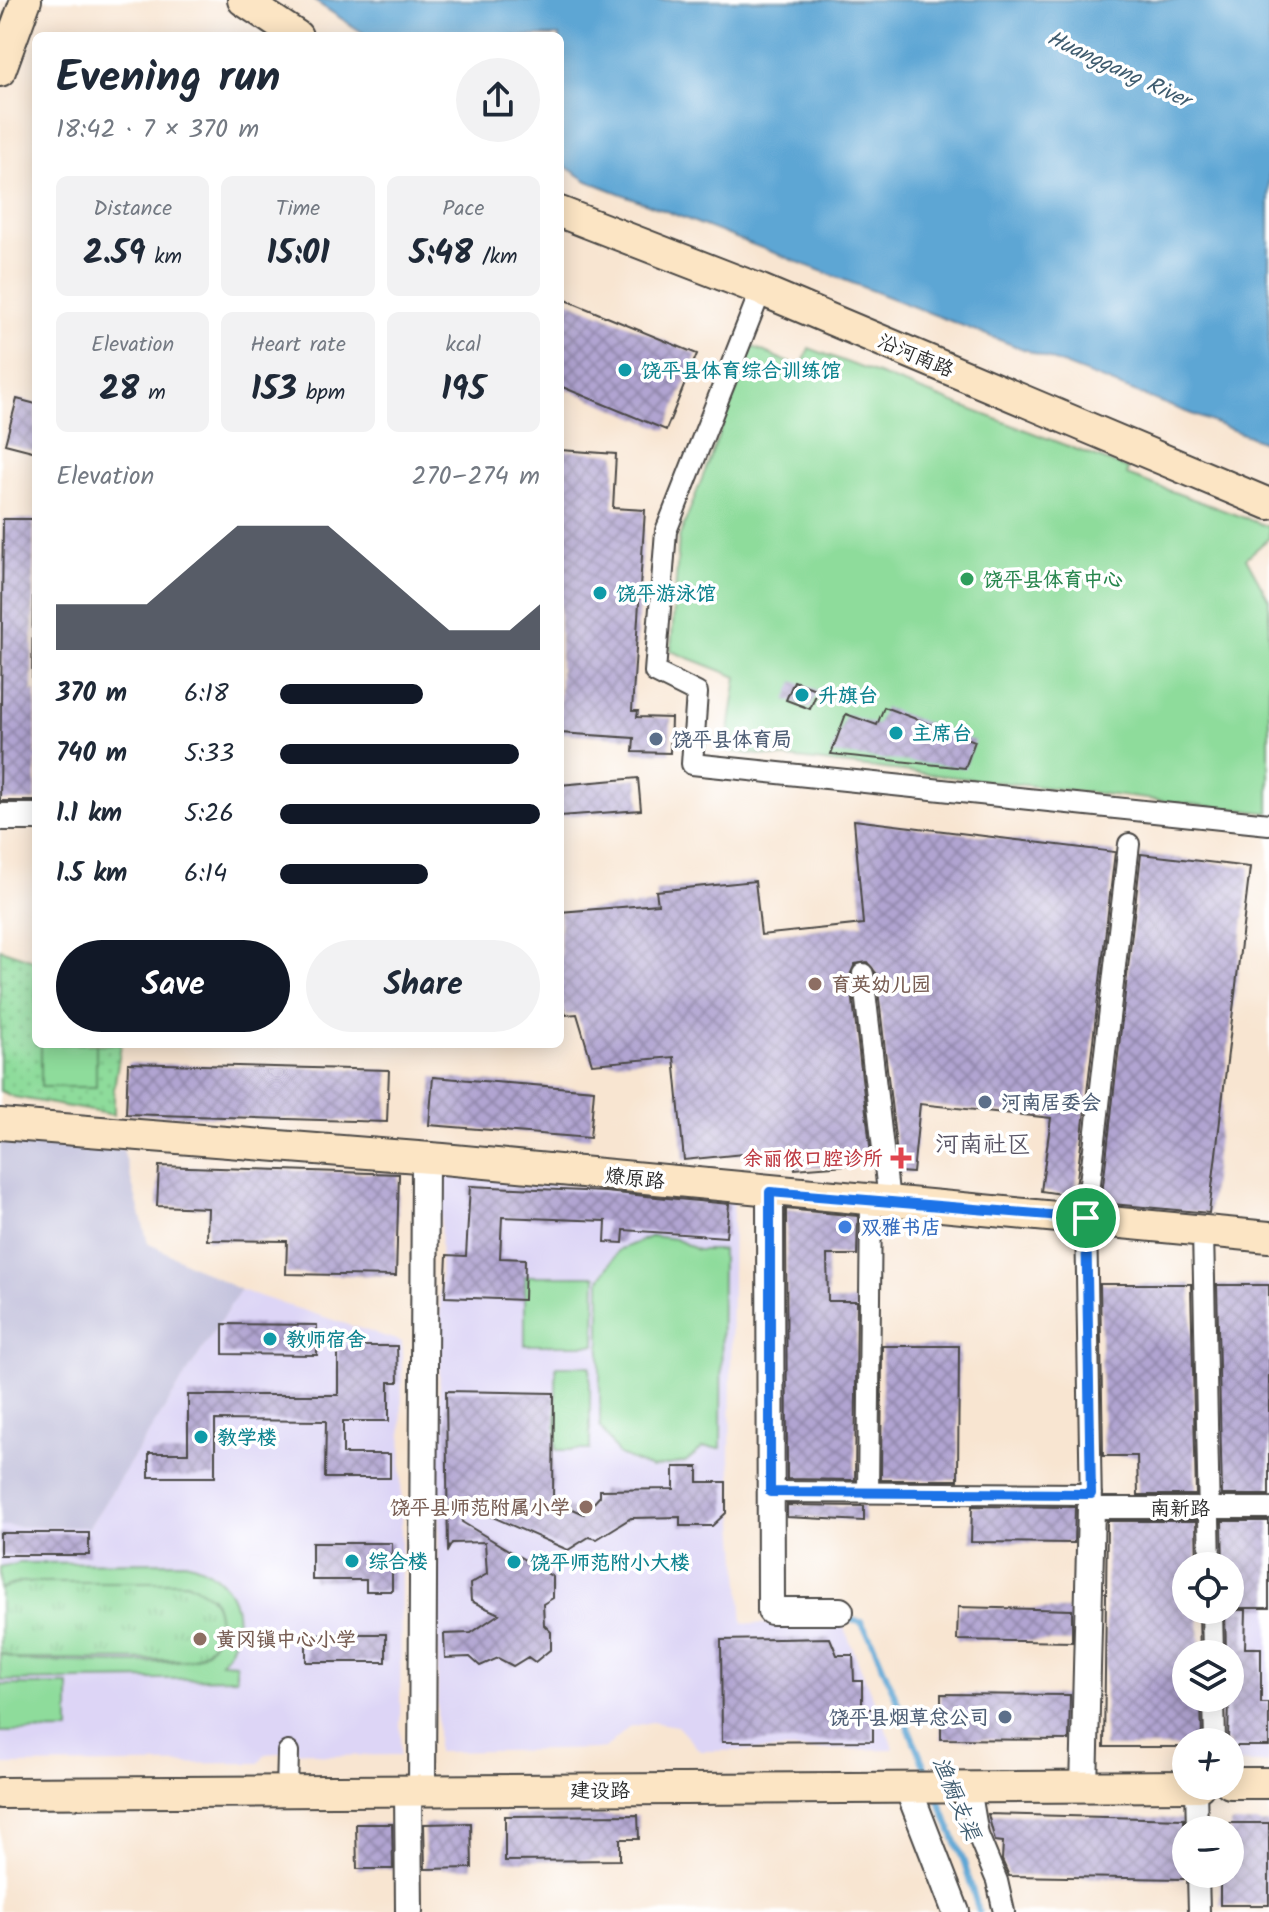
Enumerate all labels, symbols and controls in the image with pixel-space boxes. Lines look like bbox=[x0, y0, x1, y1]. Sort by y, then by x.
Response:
water label: Huanggang River bbox=[1041, 22, 1199, 121]
text: Evening run bbox=[56, 44, 280, 114]
button: share bbox=[456, 58, 540, 142]
text: 18:42 · 7 × 370 m bbox=[56, 109, 259, 151]
text: Distance bbox=[93, 192, 172, 227]
text: Time bbox=[276, 192, 320, 227]
text: Pace bbox=[442, 192, 484, 227]
text: 2.59 bbox=[83, 227, 145, 281]
text: 15:01 bbox=[266, 227, 330, 281]
text: 5:48 bbox=[409, 227, 473, 281]
text: km bbox=[145, 240, 182, 275]
text: /km bbox=[473, 240, 518, 275]
street label: 沿河南路 bbox=[872, 326, 959, 388]
text: Elevation bbox=[91, 328, 174, 363]
text: Heart rate bbox=[250, 328, 346, 363]
text: kcal bbox=[445, 328, 481, 363]
place label: 饶平县体育综合训练馆 bbox=[641, 356, 841, 388]
marker: 饶平县体育综合训练馆 bbox=[616, 361, 634, 379]
text: 28 bbox=[100, 363, 139, 417]
text: 153 bbox=[251, 363, 297, 417]
text: 195 bbox=[441, 363, 486, 417]
text: m bbox=[139, 376, 166, 411]
text: bpm bbox=[297, 376, 345, 411]
text: Elevation bbox=[56, 456, 154, 498]
text: 270–274 m bbox=[412, 456, 540, 498]
place label: 饶平县体育中心 bbox=[983, 565, 1123, 597]
marker: 饶平县体育中心 bbox=[958, 570, 976, 588]
place label: 饶平游泳馆 bbox=[616, 579, 716, 611]
marker: 饶平游泳馆 bbox=[591, 584, 609, 602]
text: 370 m bbox=[56, 673, 127, 715]
text: 6:18 bbox=[184, 673, 229, 715]
place label: 升旗台 bbox=[818, 681, 878, 713]
marker: 升旗台 bbox=[793, 686, 811, 704]
place label: 主席台 bbox=[912, 719, 972, 751]
marker: 主席台 bbox=[887, 724, 905, 742]
place label: 饶平县体育局 bbox=[672, 725, 792, 757]
marker: 饶平县体育局 bbox=[647, 730, 665, 748]
text: 740 m bbox=[56, 733, 127, 775]
text: 5:33 bbox=[184, 733, 234, 775]
text: 1.1 km bbox=[56, 793, 122, 835]
text: 5:26 bbox=[184, 793, 234, 835]
text: 1.5 km bbox=[56, 853, 127, 895]
text: 6:14 bbox=[184, 853, 227, 895]
button: Save bbox=[56, 940, 290, 1032]
button: Share bbox=[306, 940, 540, 1032]
place label: 育英幼儿园 bbox=[831, 970, 931, 1002]
marker: 育英幼儿园 bbox=[806, 975, 824, 993]
place label: 河南居委会 bbox=[1001, 1088, 1101, 1120]
marker: 河南居委会 bbox=[976, 1093, 994, 1111]
district label: 河南社区 bbox=[935, 1126, 1031, 1165]
place label: 余丽侬口腔诊所 bbox=[743, 1144, 883, 1176]
marker: 余丽侬口腔诊所 bbox=[890, 1147, 912, 1169]
street label: 燎原路 bbox=[603, 1161, 667, 1199]
pin bbox=[1052, 1184, 1120, 1252]
icon: arrive bbox=[1064, 1196, 1108, 1240]
place label: 双雅书店 bbox=[861, 1213, 941, 1245]
marker: 双雅书店 bbox=[836, 1218, 854, 1236]
place label: 教师宿舍 bbox=[286, 1325, 366, 1357]
marker: 教师宿舍 bbox=[261, 1330, 279, 1348]
place label: 教学楼 bbox=[217, 1423, 277, 1455]
marker: 教学楼 bbox=[192, 1428, 210, 1446]
place label: 饶平县师范附属小学 bbox=[390, 1493, 570, 1525]
street label: 南新路 bbox=[1150, 1494, 1211, 1526]
marker: 饶平县师范附属小学 bbox=[577, 1498, 595, 1516]
place label: 综合楼 bbox=[368, 1547, 428, 1579]
place label: 饶平师范附小大楼 bbox=[530, 1548, 690, 1580]
marker: 综合楼 bbox=[343, 1552, 361, 1570]
map controls bbox=[1172, 1552, 1244, 1888]
button: locate bbox=[1172, 1552, 1244, 1624]
marker: 饶平师范附小大楼 bbox=[505, 1553, 523, 1571]
place label: 黄冈镇中心小学 bbox=[216, 1625, 356, 1657]
marker: 黄冈镇中心小学 bbox=[191, 1630, 209, 1648]
button: layers bbox=[1172, 1640, 1244, 1712]
place label: 饶平县烟草总公司 bbox=[829, 1703, 989, 1735]
marker: 饶平县烟草总公司 bbox=[996, 1708, 1014, 1726]
button: + bbox=[1172, 1728, 1244, 1800]
water label: 渔橱支渠 bbox=[921, 1752, 989, 1848]
street label: 建设路 bbox=[570, 1776, 631, 1808]
button: − bbox=[1172, 1816, 1244, 1888]

